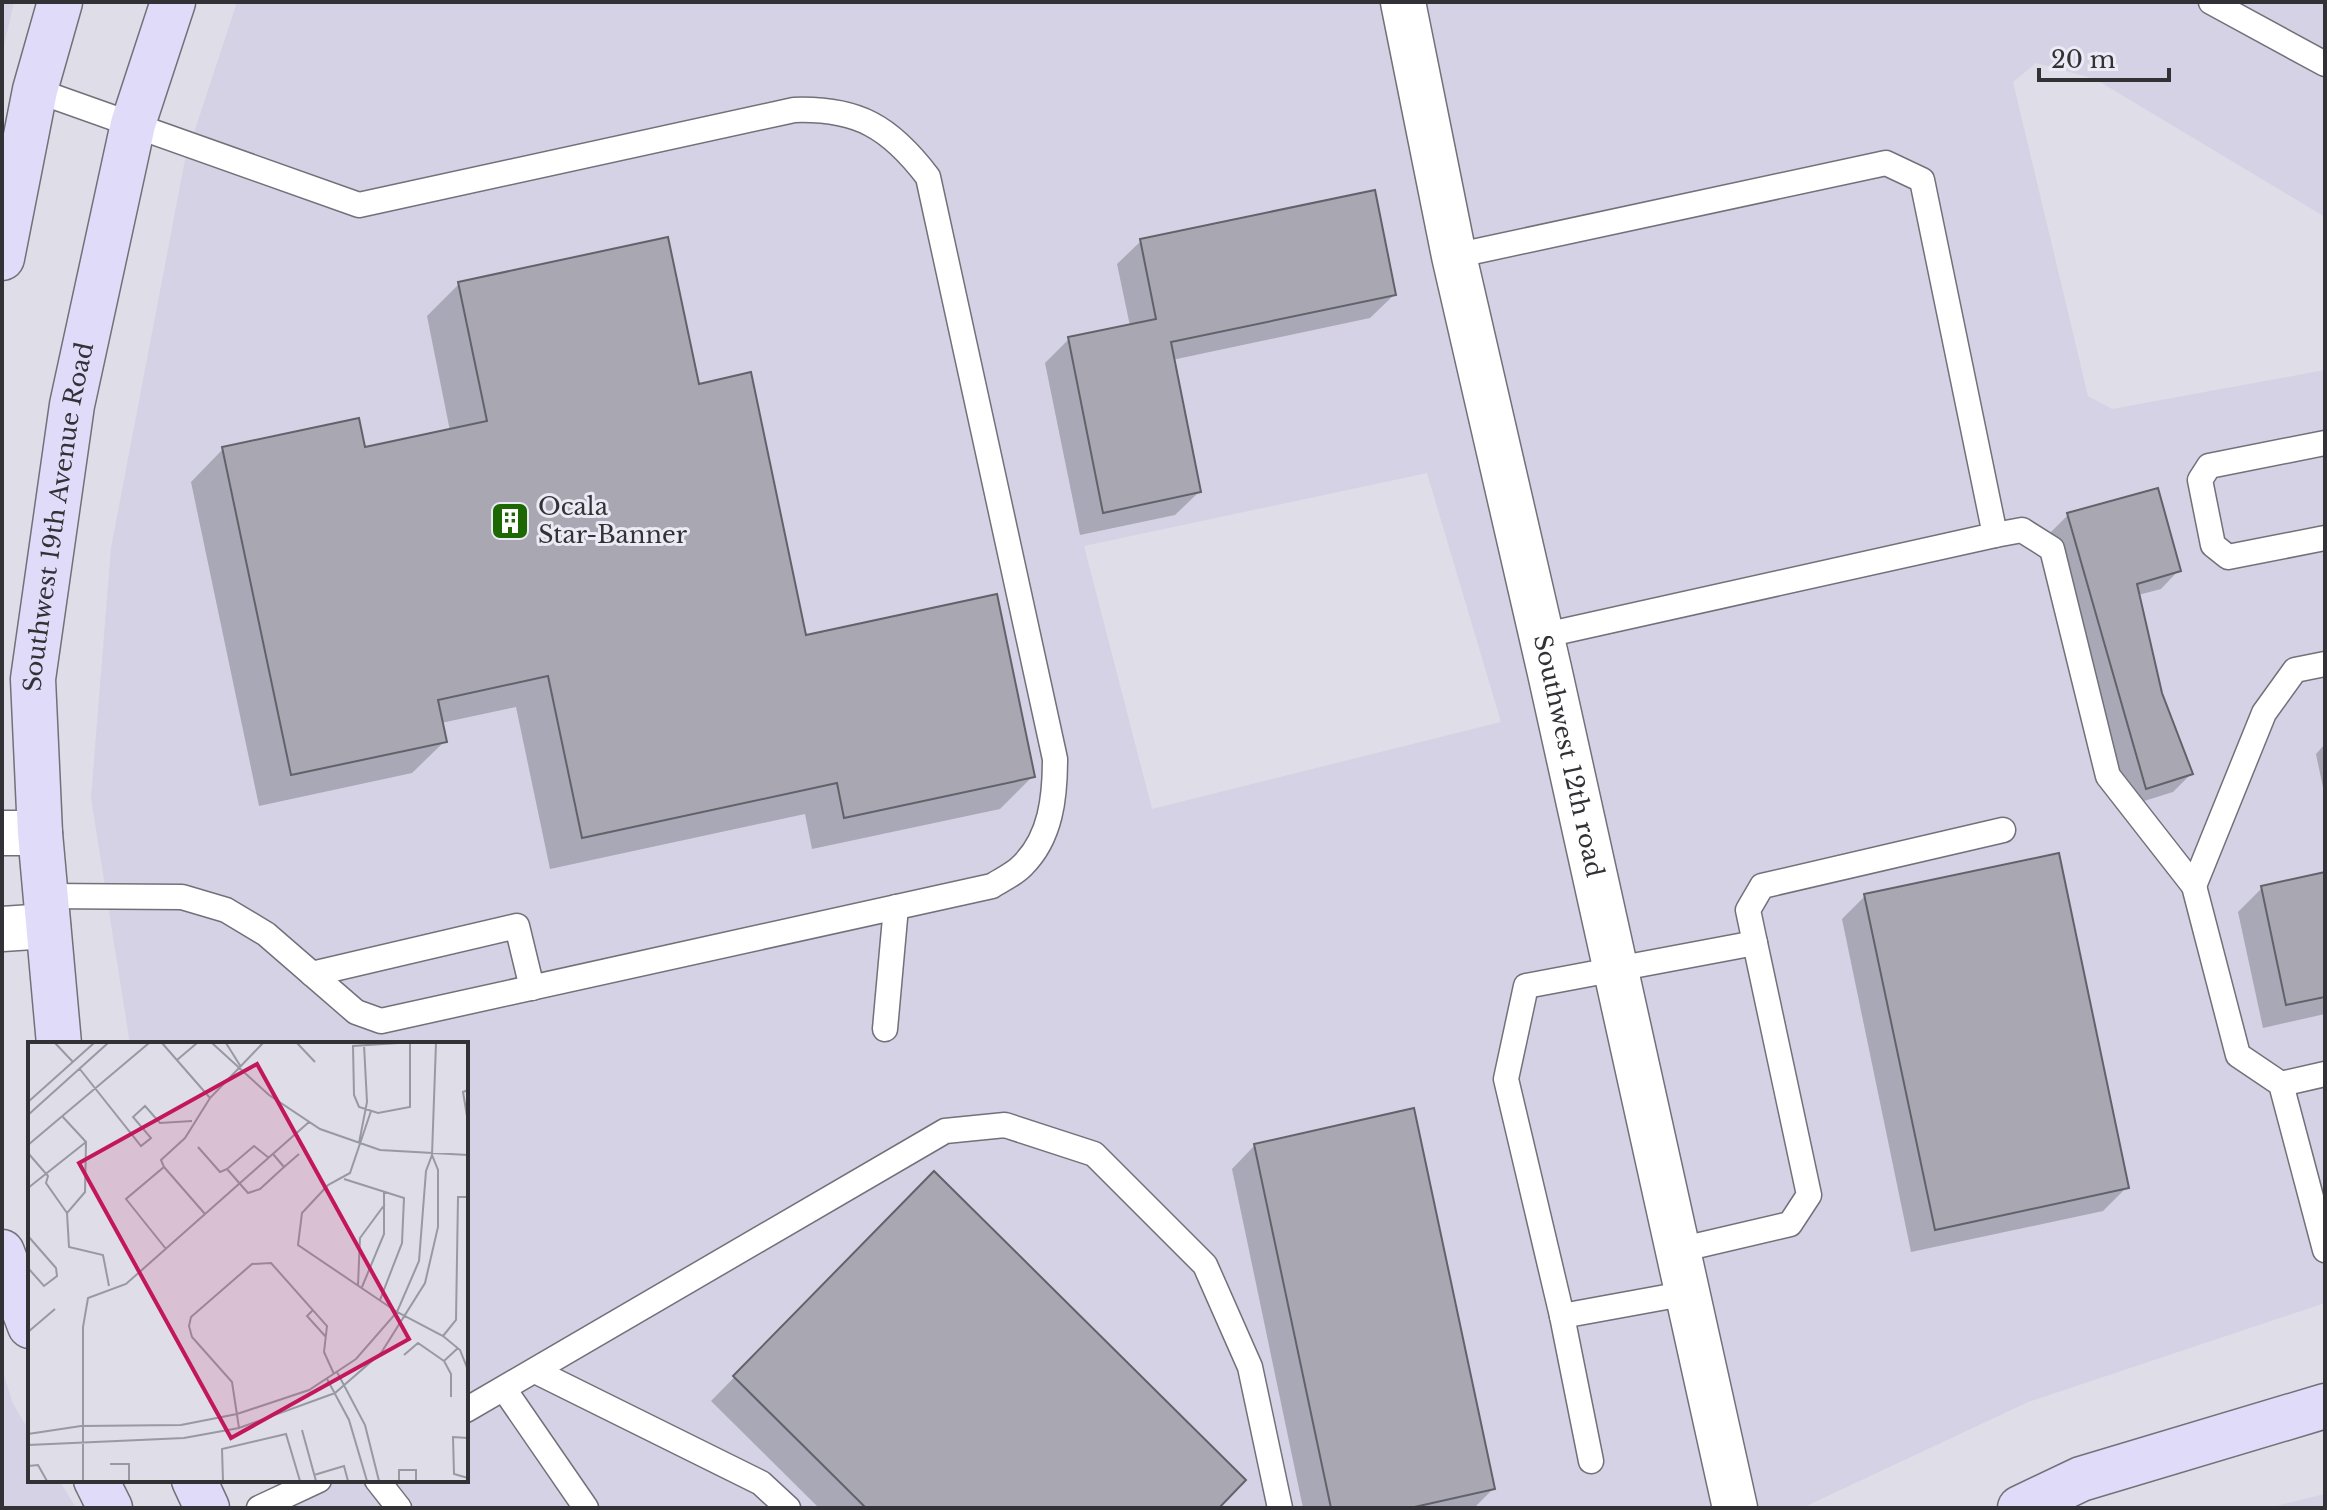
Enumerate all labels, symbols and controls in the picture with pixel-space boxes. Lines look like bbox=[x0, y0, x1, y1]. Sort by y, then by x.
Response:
scale bar bbox=[2039, 32, 2169, 82]
text: 20 m bbox=[2051, 45, 2116, 74]
street label: Southwest 19th Avenue Road bbox=[18, 340, 99, 692]
place label: Ocala Star-Banner bbox=[538, 492, 688, 549]
building icon: Ocala Star-Banner bbox=[489, 500, 531, 542]
street label: Southwest 12th road bbox=[1528, 632, 1610, 880]
inset map bbox=[28, 1042, 468, 1482]

